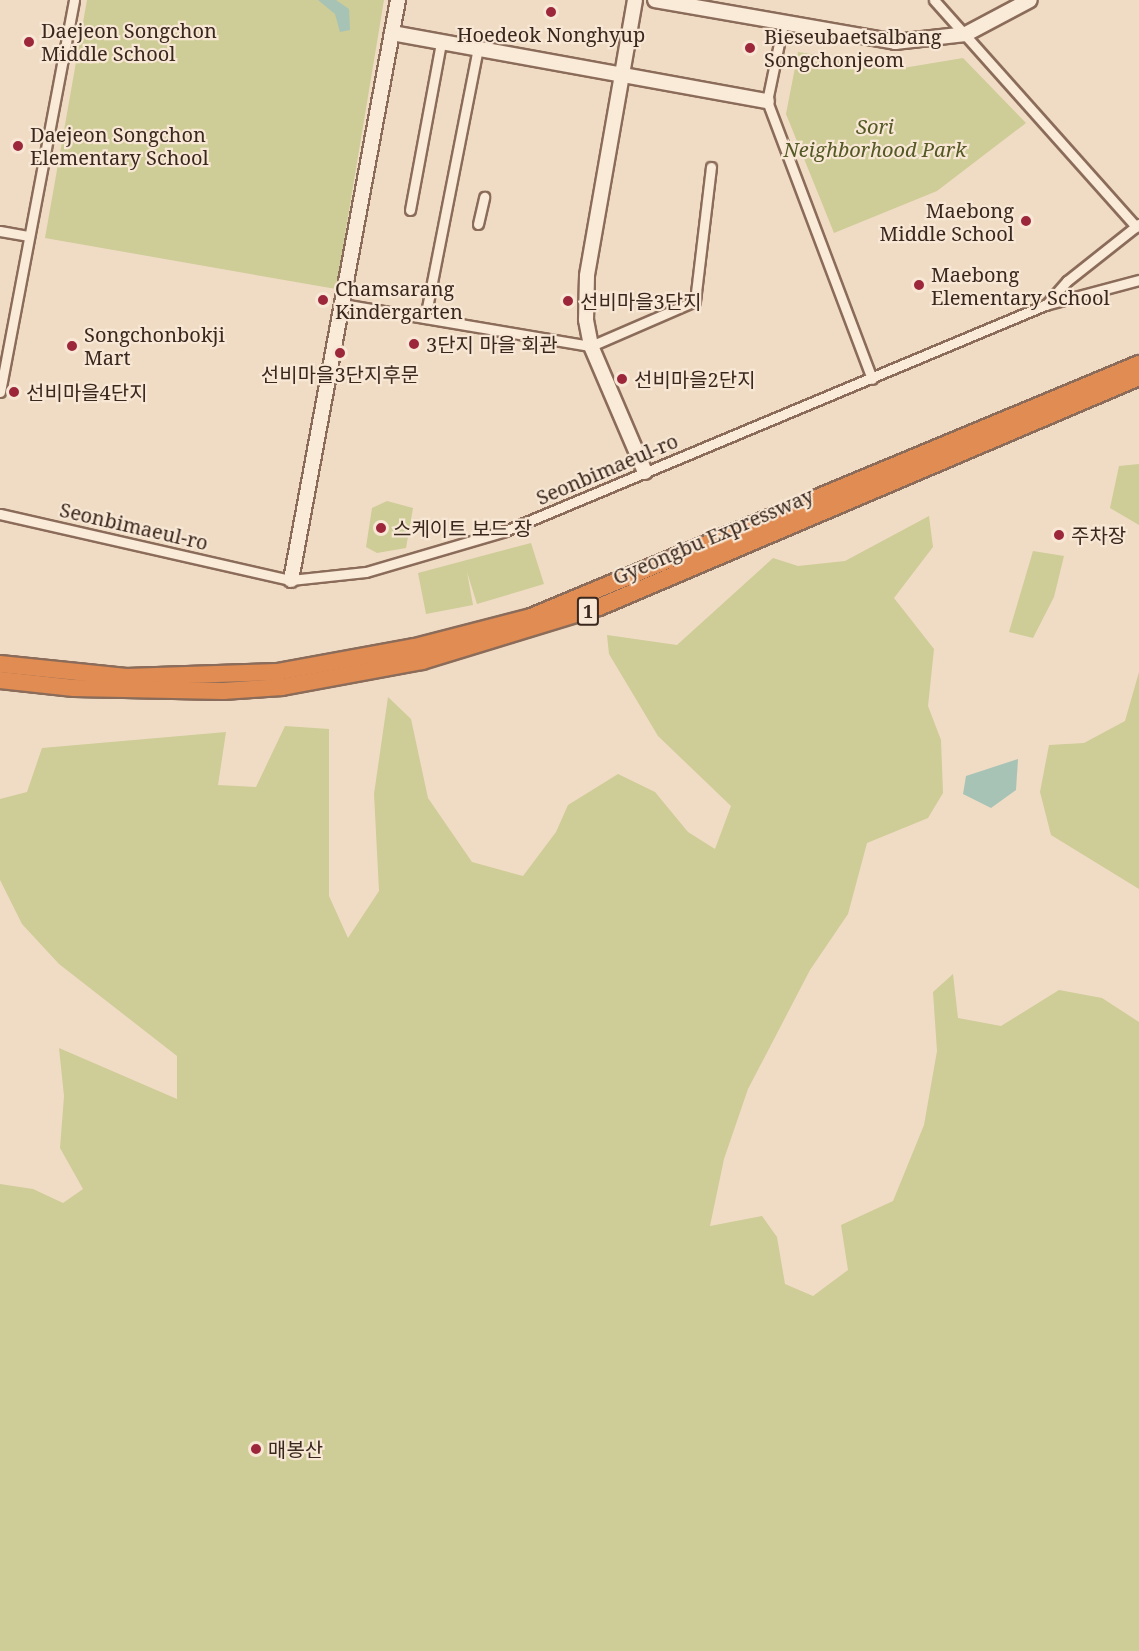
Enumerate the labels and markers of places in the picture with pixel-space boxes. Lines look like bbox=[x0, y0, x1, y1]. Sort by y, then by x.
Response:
marker: Hoedeok Nonghyup bbox=[544, 5, 558, 19]
place label: Daejeon Songchon Middle School bbox=[41, 19, 217, 66]
place label: Hoedeok Nonghyup bbox=[457, 22, 645, 46]
place label: Bieseubaetsalbang Songchonjeom bbox=[764, 24, 942, 71]
marker: Daejeon Songchon Middle School bbox=[22, 35, 36, 49]
marker: Bieseubaetsalbang Songchonjeom bbox=[741, 39, 759, 57]
place label: Daejeon Songchon Elementary School bbox=[30, 122, 209, 169]
marker: Daejeon Songchon Elementary School bbox=[11, 139, 25, 153]
place label: Maebong Middle School bbox=[879, 198, 1014, 245]
marker: Maebong Middle School bbox=[1019, 214, 1033, 228]
place label: Maebong Elementary School bbox=[931, 262, 1110, 309]
place label: Chamsarang Kindergarten bbox=[335, 276, 463, 323]
marker: Maebong Elementary School bbox=[912, 278, 926, 292]
place label: 선비마을3단지 bbox=[580, 289, 702, 313]
marker: Chamsarang Kindergarten bbox=[316, 293, 330, 307]
marker: 선비마을3단지 bbox=[561, 294, 575, 308]
place label: Songchonbokji Mart bbox=[84, 322, 225, 369]
place label: 3단지 마을 회관 bbox=[426, 332, 558, 356]
marker: 3단지 마을 회관 bbox=[407, 337, 421, 351]
marker: Songchonbokji Mart bbox=[65, 339, 79, 353]
marker: 선비마을3단지후문 bbox=[333, 346, 347, 360]
place label: 선비마을3단지후문 bbox=[261, 362, 419, 386]
place label: 선비마을2단지 bbox=[634, 367, 756, 391]
marker: 선비마을2단지 bbox=[615, 372, 629, 386]
place label: 선비마을4단지 bbox=[26, 380, 148, 404]
marker: 선비마을4단지 bbox=[7, 385, 21, 399]
place label: 스케이트 보드 장 bbox=[393, 516, 532, 540]
marker: 스케이트 보드 장 bbox=[374, 521, 388, 535]
place label: 주차장 bbox=[1071, 523, 1126, 547]
marker: 주차장 bbox=[1052, 528, 1066, 542]
place label: 매봉산 bbox=[268, 1437, 323, 1461]
marker: 매봉산 bbox=[249, 1442, 263, 1456]

